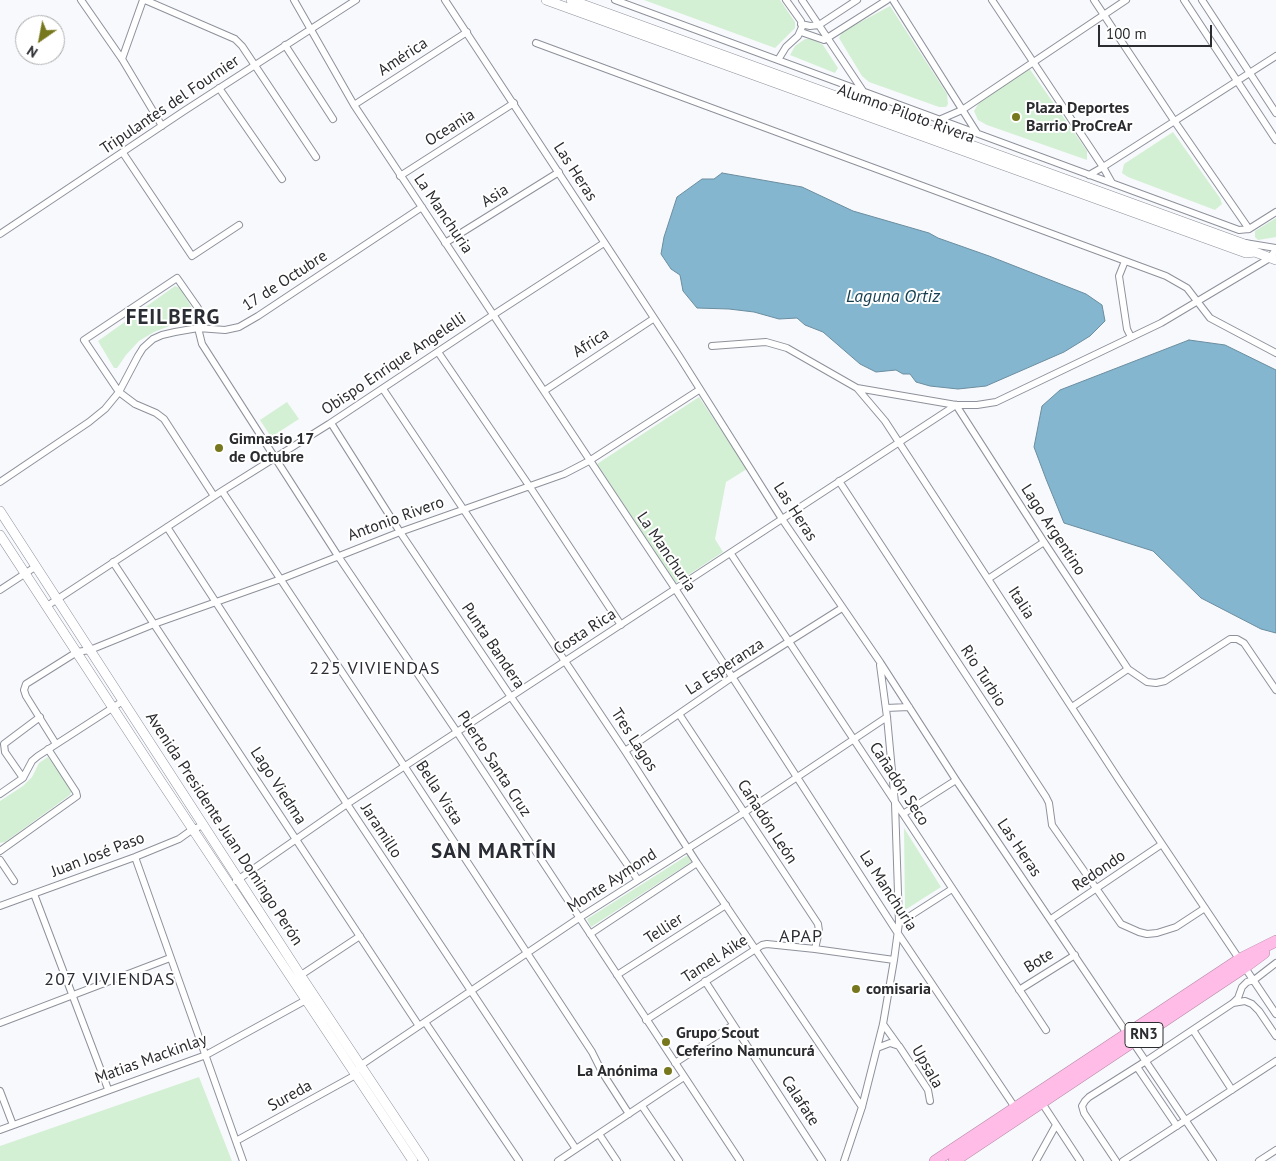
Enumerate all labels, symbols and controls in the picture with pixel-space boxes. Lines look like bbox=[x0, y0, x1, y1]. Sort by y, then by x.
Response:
north arrow bbox=[15, 15, 65, 65]
scale bar bbox=[1101, 15, 1215, 47]
text: 100 m bbox=[1106, 24, 1147, 43]
street label: América bbox=[375, 34, 431, 80]
text: N bbox=[24, 42, 41, 62]
street label: Tripulantes del Fournier bbox=[97, 51, 243, 159]
street label: Alumno Piloto Rivera bbox=[835, 80, 977, 148]
place label: Plaza Deportes Barrio ProCreAr bbox=[1026, 98, 1132, 136]
street label: Oceania bbox=[422, 105, 478, 151]
marker: Plaza Deportes Barrio ProCreAr bbox=[1010, 111, 1022, 123]
street label: Las Heras bbox=[549, 139, 601, 205]
street label: La Manchuria bbox=[409, 171, 477, 257]
street label: Asia bbox=[478, 180, 512, 212]
street label: 17 de Octubre bbox=[239, 246, 331, 316]
water label: Laguna Ortiz bbox=[846, 286, 940, 308]
district label: FEILBERG bbox=[125, 305, 221, 331]
street label: Obispo Enrique Angelelli bbox=[318, 308, 470, 420]
street label: Africa bbox=[569, 324, 613, 362]
place label: Gimnasio 17 de Octubre bbox=[229, 429, 314, 467]
marker: Gimnasio 17 de Octubre bbox=[213, 442, 225, 454]
street label: Las Heras bbox=[769, 479, 821, 545]
street label: Lago Argentino bbox=[1016, 481, 1090, 579]
street label: Antonio Rivero bbox=[345, 493, 447, 545]
street label: La Manchuria bbox=[632, 509, 700, 595]
street label: Italia bbox=[1003, 583, 1039, 623]
street label: Punta Bandera bbox=[457, 599, 529, 693]
street label: Costa Rica bbox=[550, 605, 620, 659]
street label: La Esperanza bbox=[682, 635, 768, 699]
street label: Rio Turbio bbox=[956, 642, 1010, 710]
district label: 225 VIVIENDAS bbox=[308, 658, 442, 680]
street label: Tres Lagos bbox=[606, 705, 662, 775]
street label: Puerto Santa Cruz bbox=[453, 708, 535, 820]
street label: Avenida Presidente Juan Domingo Perón bbox=[141, 709, 307, 949]
street label: Cañadón Seco bbox=[865, 739, 933, 829]
street label: Lago Viedma bbox=[246, 744, 310, 828]
street label: Bella Vista bbox=[411, 757, 467, 829]
street label: Cañadón León bbox=[733, 776, 801, 868]
street label: Jaramillo bbox=[356, 800, 406, 862]
street label: Las Heras bbox=[993, 815, 1045, 881]
street label: Juan José Paso bbox=[49, 828, 147, 882]
district label: SAN MARTÍN bbox=[430, 839, 558, 865]
street label: Monte Aymond bbox=[564, 845, 660, 917]
street label: Redondo bbox=[1069, 846, 1129, 896]
street label: La Manchuria bbox=[855, 847, 921, 935]
street label: Tellier bbox=[641, 909, 687, 949]
district label: APAP bbox=[778, 926, 824, 948]
street label: Tamel Aike bbox=[679, 931, 751, 987]
street label: Bote bbox=[1021, 945, 1057, 977]
district label: 207 VIVIENDAS bbox=[43, 969, 177, 991]
place label: comisaria bbox=[866, 979, 931, 999]
marker: comisaria bbox=[850, 983, 862, 995]
road number: RN3 bbox=[1125, 1022, 1163, 1048]
place label: Grupo Scout Ceferino Namuncurá bbox=[676, 1023, 815, 1061]
street label: Matias Mackinlay bbox=[92, 1030, 210, 1088]
marker: Grupo Scout Ceferino Namuncurá bbox=[660, 1036, 672, 1048]
street label: Upsala bbox=[907, 1042, 947, 1092]
place label: La Anónima bbox=[577, 1061, 658, 1081]
marker: La Anónima bbox=[662, 1065, 674, 1077]
street label: Calafate bbox=[777, 1072, 823, 1130]
street label: Sureda bbox=[265, 1076, 315, 1116]

